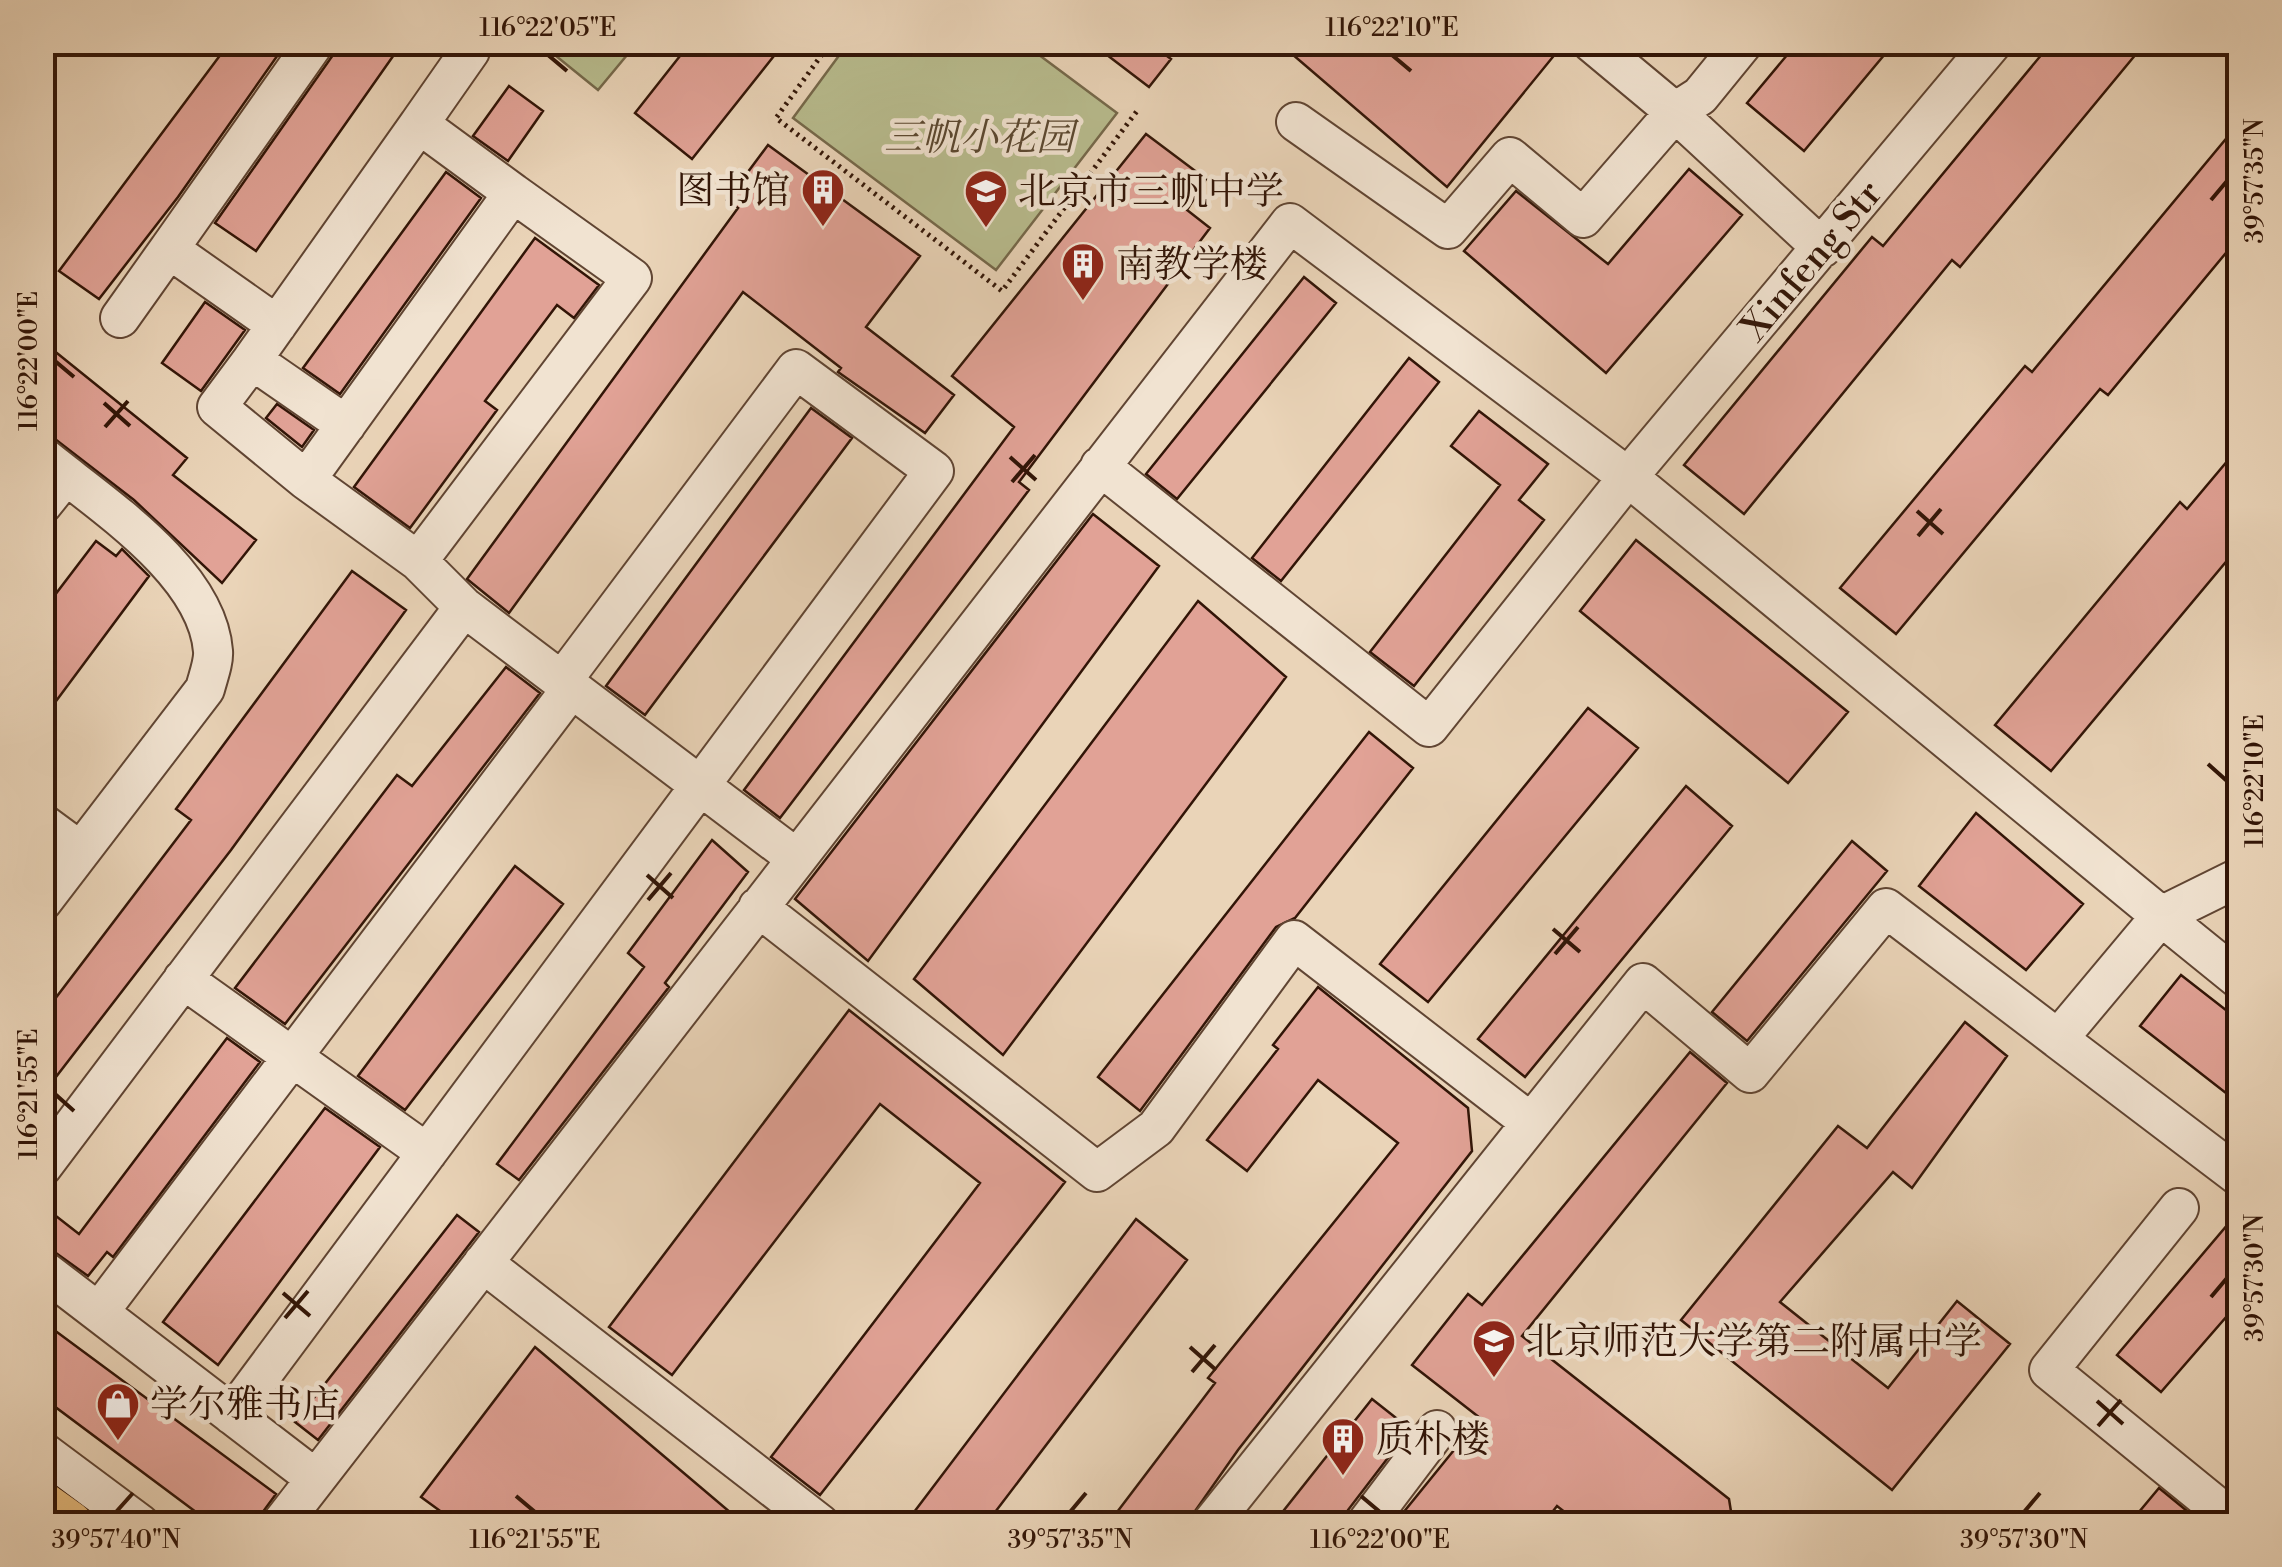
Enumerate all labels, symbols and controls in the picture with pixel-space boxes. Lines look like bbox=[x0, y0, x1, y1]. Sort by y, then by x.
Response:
text: 116°22'05"E bbox=[479, 13, 617, 44]
text: 116°22'10"E bbox=[1325, 13, 1459, 44]
park label: 三帆小花园 bbox=[884, 115, 1080, 162]
text: 39°57'35"N bbox=[2240, 118, 2271, 244]
building icon: 图书馆 bbox=[800, 167, 846, 228]
place label: 图书馆 bbox=[676, 168, 790, 215]
school or university icon: 北京市三帆中学 bbox=[963, 168, 1009, 229]
place label: 北京市三帆中学 bbox=[1018, 169, 1284, 216]
street label: Xinfeng Str bbox=[1731, 171, 1893, 351]
building icon: 南教学楼 bbox=[1060, 241, 1106, 302]
place label: 南教学楼 bbox=[1116, 242, 1268, 289]
text: 116°22'00"E bbox=[14, 291, 45, 431]
text: 116°22'10"E bbox=[2240, 714, 2271, 848]
text: 116°21'55"E bbox=[14, 1028, 45, 1160]
text: 39°57'30"N bbox=[2240, 1214, 2271, 1342]
school or university icon: 北京师范大学第二附属中学 bbox=[1471, 1318, 1517, 1379]
place label: 北京师范大学第二附属中学 bbox=[1526, 1319, 1982, 1366]
shop icon: 学尔雅书店 bbox=[95, 1381, 141, 1442]
place label: 学尔雅书店 bbox=[150, 1382, 340, 1429]
building icon: 质朴楼 bbox=[1320, 1416, 1366, 1477]
place label: 质朴楼 bbox=[1376, 1417, 1490, 1464]
text: 39°57'40"N bbox=[51, 1525, 181, 1556]
text: 116°21'55"E bbox=[469, 1525, 601, 1556]
text: 39°57'35"N bbox=[1007, 1525, 1133, 1556]
text: 116°22'00"E bbox=[1310, 1525, 1450, 1556]
text: 39°57'30"N bbox=[1960, 1525, 2088, 1556]

